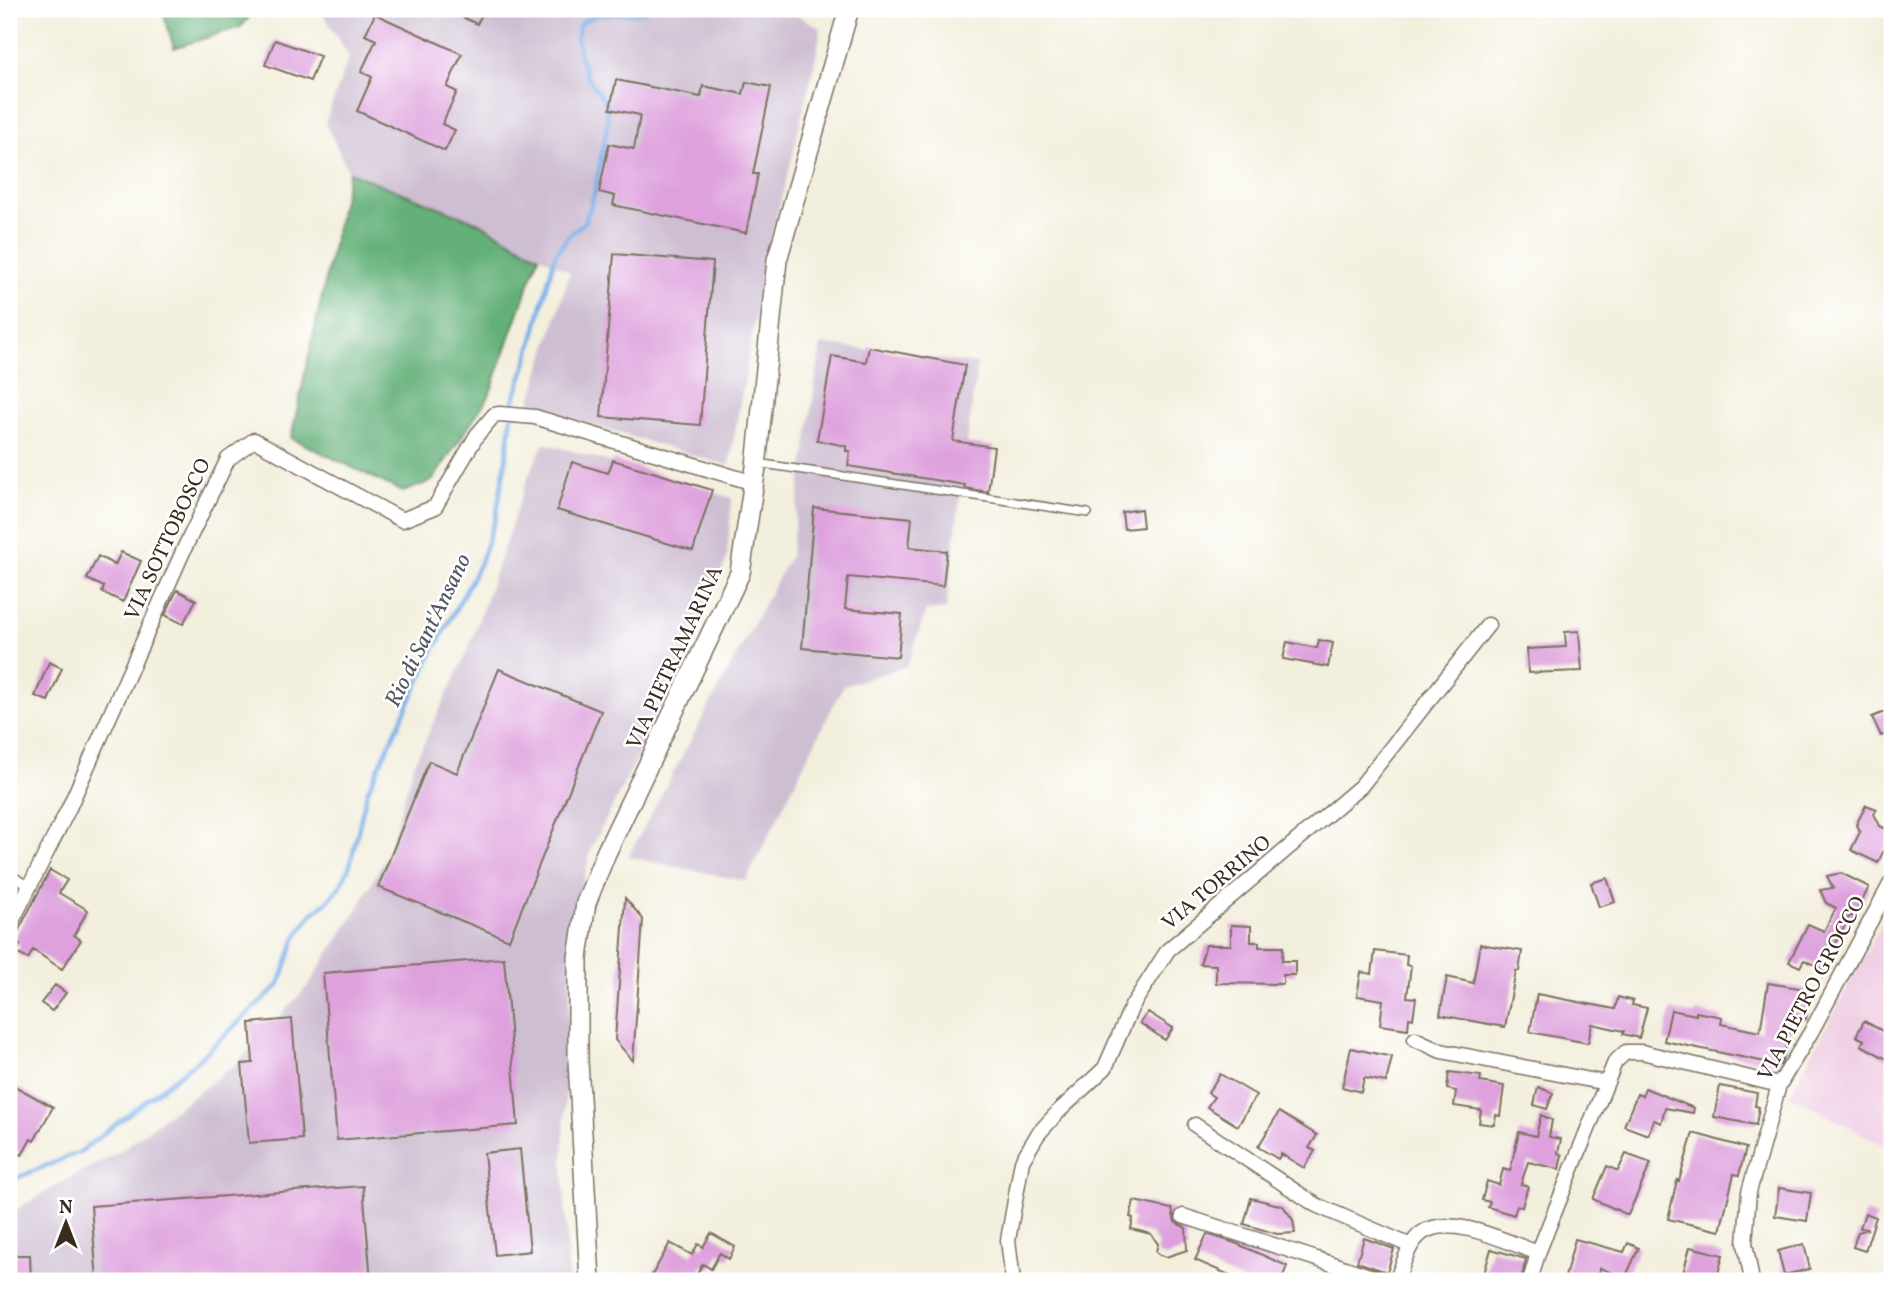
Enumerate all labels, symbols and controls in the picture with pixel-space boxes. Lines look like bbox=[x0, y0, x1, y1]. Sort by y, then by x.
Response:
street label: VIA SOTTOBOSCO bbox=[118, 454, 219, 626]
water label: Rio di Sant'Ansano bbox=[378, 548, 480, 713]
street label: VIA PIETRAMARINA bbox=[620, 561, 731, 754]
street label: VIA TORRINO bbox=[1156, 829, 1278, 938]
street label: VIA PIETRO GROCCO bbox=[1751, 891, 1873, 1086]
north arrow bbox=[32, 1188, 102, 1258]
text: N bbox=[59, 1195, 73, 1221]

